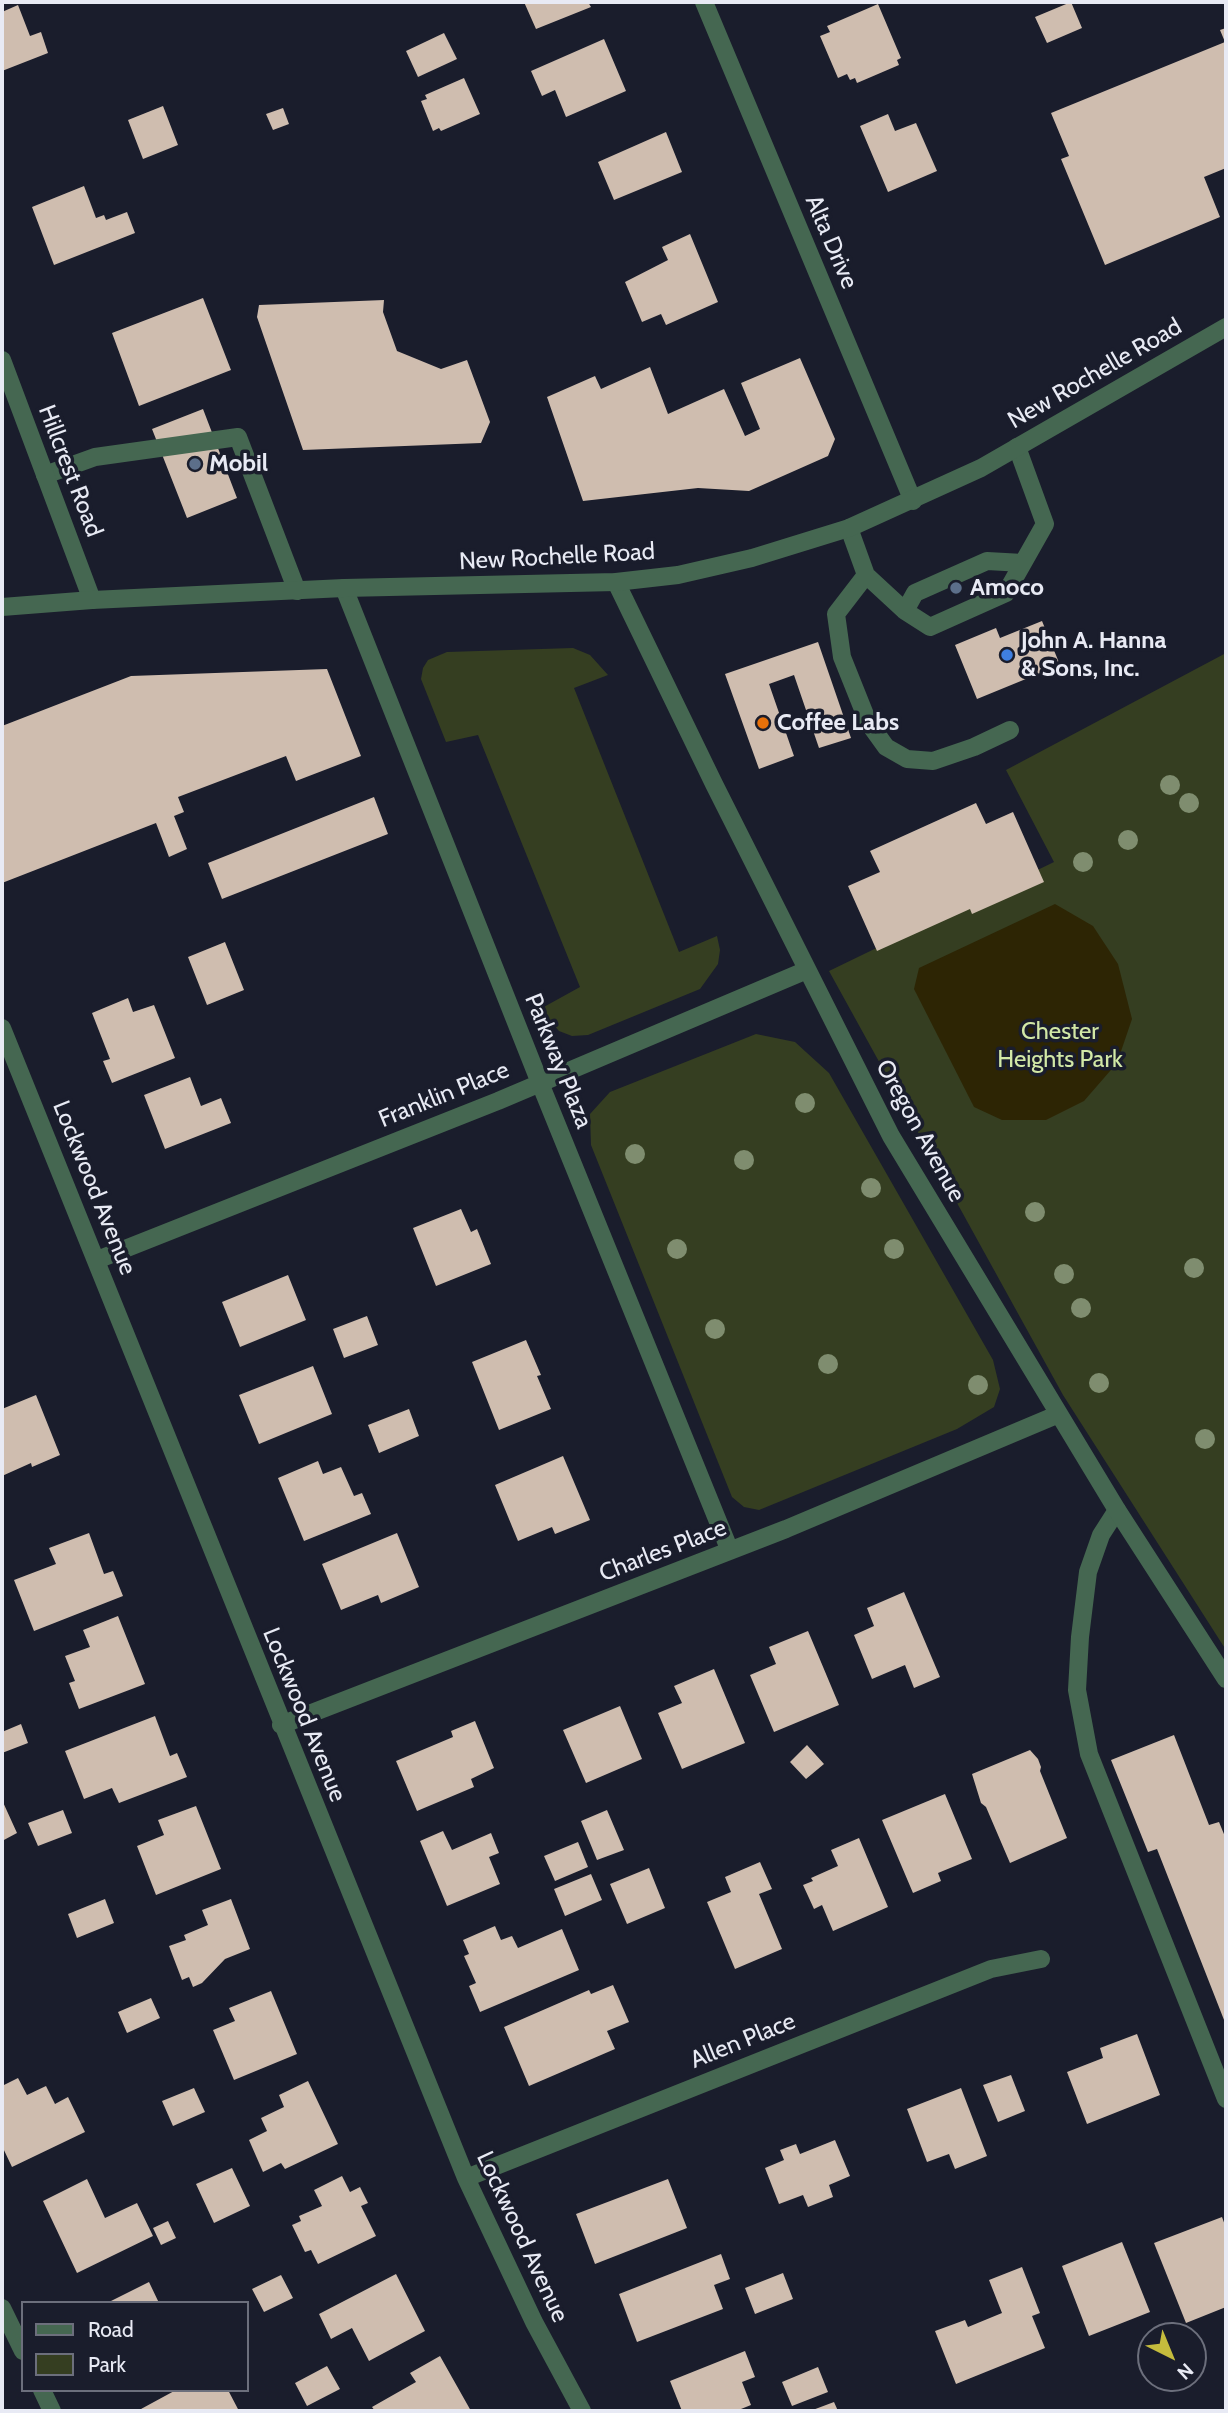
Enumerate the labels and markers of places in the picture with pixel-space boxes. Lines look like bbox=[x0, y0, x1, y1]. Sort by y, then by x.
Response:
place label: Mobil bbox=[209, 450, 268, 478]
marker: Mobil bbox=[187, 456, 203, 472]
place label: Amoco bbox=[970, 574, 1044, 602]
marker: Amoco bbox=[948, 580, 964, 596]
place label: John A. Hanna & Sons, Inc. bbox=[1021, 627, 1166, 683]
marker: John A. Hanna & Sons, Inc. bbox=[999, 647, 1015, 663]
place label: Coffee Labs bbox=[777, 709, 899, 737]
marker: Coffee Labs bbox=[755, 715, 771, 731]

